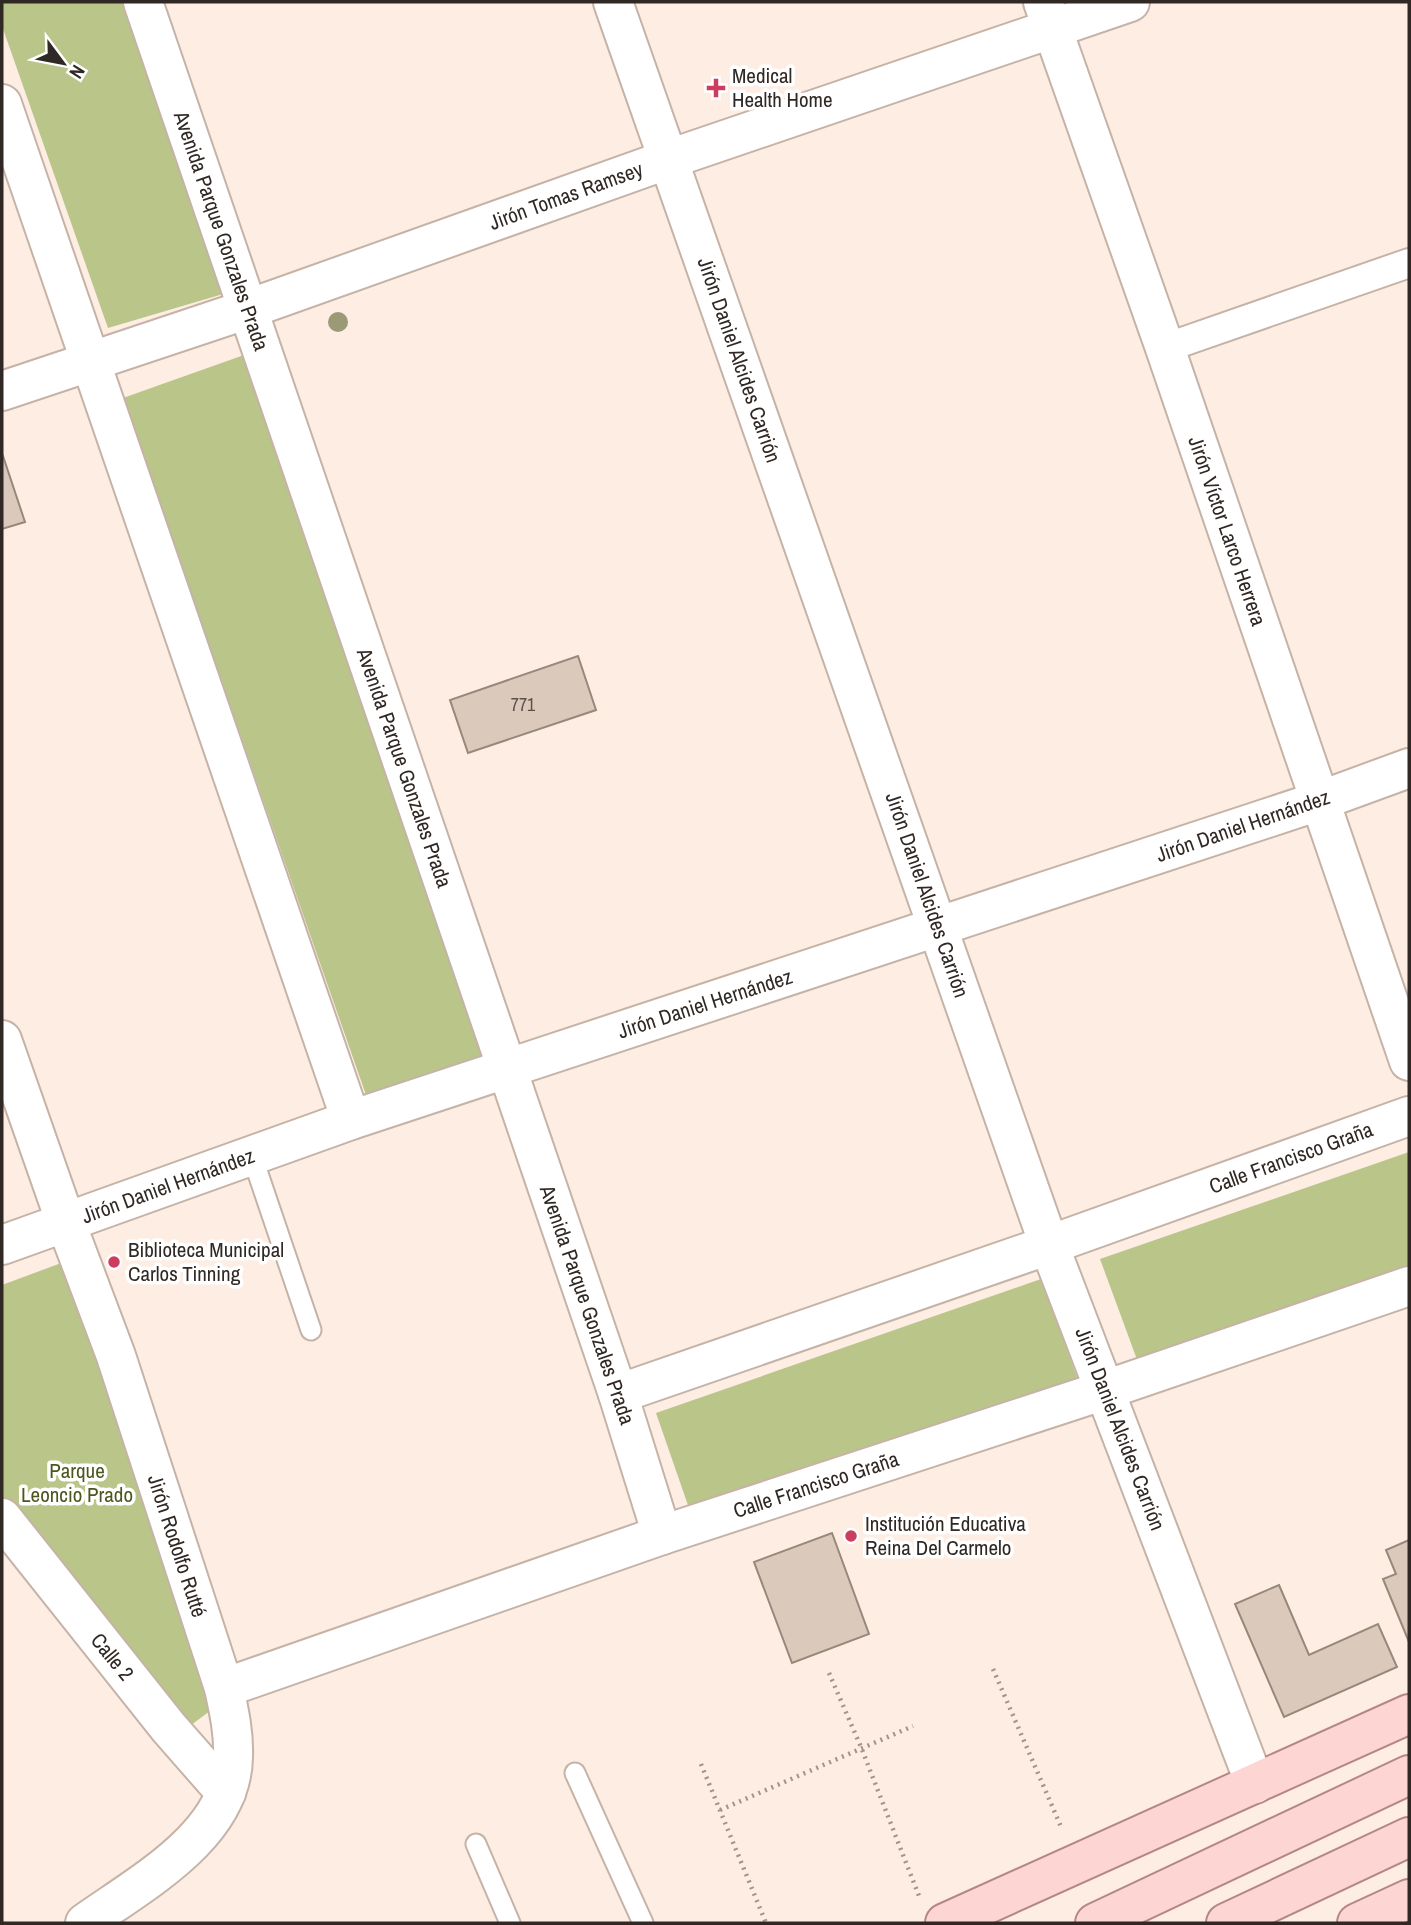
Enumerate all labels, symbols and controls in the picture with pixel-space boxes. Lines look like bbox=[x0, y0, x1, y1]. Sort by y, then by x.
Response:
north arrow bbox=[28, 28, 98, 98]
text: N bbox=[63, 60, 91, 84]
place label: Medical Health Home bbox=[732, 61, 833, 114]
marker: Medical Health Home bbox=[706, 78, 726, 98]
street label: Avenida Parque Gonzales Prada bbox=[166, 106, 276, 355]
street label: Jirón Tomas Ramsey bbox=[485, 154, 647, 237]
street label: Jirón Daniel Alcides Carrión bbox=[691, 253, 788, 466]
street label: Jirón Víctor Larco Herrera bbox=[1181, 432, 1274, 630]
street label: Avenida Parque Gonzales Prada bbox=[349, 643, 459, 892]
house number: 771 bbox=[511, 692, 536, 717]
street label: Jirón Daniel Hernández bbox=[1152, 782, 1334, 869]
street label: Jirón Daniel Alcides Carrión bbox=[879, 788, 976, 1001]
street label: Jirón Daniel Hernández bbox=[614, 962, 796, 1045]
street label: Calle Francisco Graña bbox=[1205, 1114, 1377, 1201]
street label: Jirón Daniel Hernández bbox=[77, 1141, 259, 1230]
street label: Avenida Parque Gonzales Prada bbox=[532, 1180, 642, 1429]
place label: Biblioteca Municipal Carlos Tinning bbox=[128, 1235, 284, 1288]
marker: Biblioteca Municipal Carlos Tinning bbox=[106, 1254, 122, 1270]
street label: Jirón Daniel Alcides Carrión bbox=[1068, 1323, 1173, 1535]
street label: Calle Francisco Graña bbox=[729, 1444, 903, 1525]
park label: Parque Leoncio Prado bbox=[21, 1456, 133, 1509]
street label: Jirón Rodolfo Rutté bbox=[141, 1471, 214, 1621]
place label: Institución Educativa Reina Del Carmelo bbox=[865, 1509, 1026, 1562]
marker: Institución Educativa Reina Del Carmelo bbox=[843, 1528, 859, 1544]
street label: Calle 2 bbox=[84, 1627, 141, 1687]

